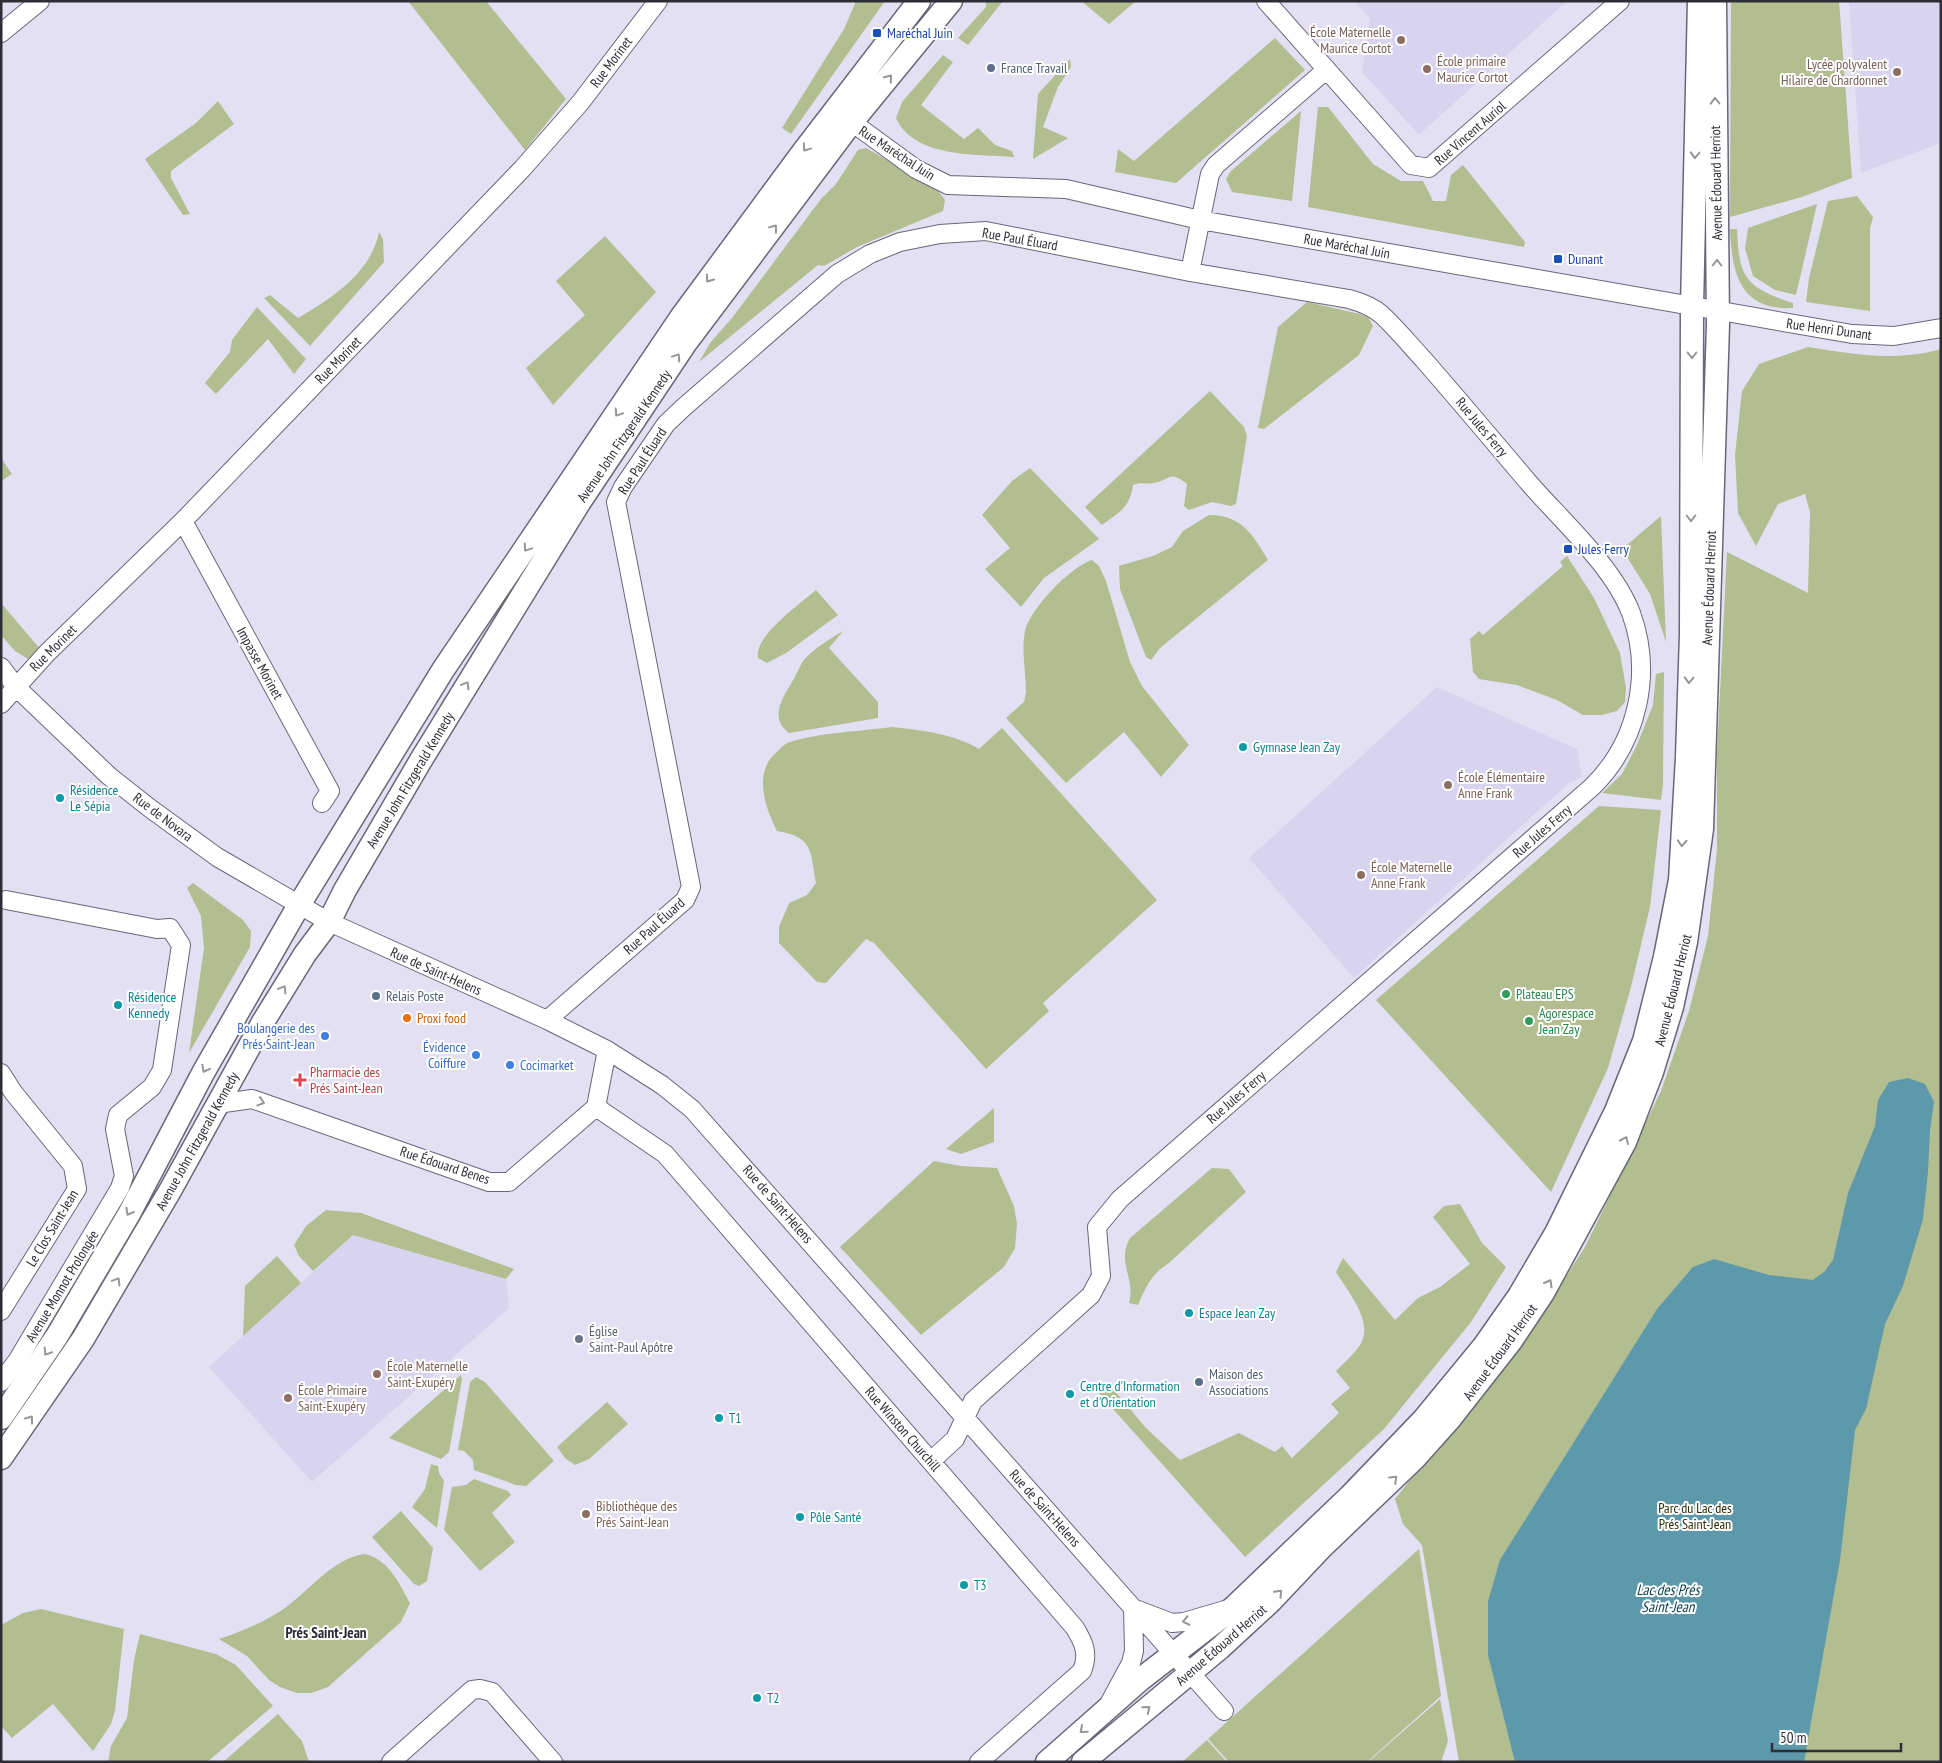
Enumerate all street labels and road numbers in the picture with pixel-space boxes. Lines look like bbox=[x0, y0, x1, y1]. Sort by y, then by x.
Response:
street label: Rue Morinet bbox=[586, 33, 636, 91]
street label: Rue Vincent Auriol bbox=[1431, 97, 1510, 169]
street label: Rue Maréchal Juin bbox=[856, 122, 938, 184]
street label: Avenue Édouard Herriot bbox=[1706, 125, 1726, 241]
street label: Rue Paul Éluard bbox=[981, 224, 1059, 254]
street label: Rue Maréchal Juin bbox=[1303, 230, 1391, 262]
street label: Rue Henri Dunant bbox=[1785, 314, 1873, 344]
street label: Rue Morinet bbox=[311, 332, 365, 388]
street label: Avenue John Fitzgerald Kennedy bbox=[573, 366, 675, 506]
street label: Rue Jules Ferry bbox=[1452, 394, 1513, 461]
street label: Rue Paul Éluard bbox=[614, 424, 670, 498]
street label: Avenue Édouard Herriot bbox=[1698, 530, 1720, 646]
street label: Rue Morinet bbox=[26, 621, 80, 675]
street label: Impasse Morinet bbox=[233, 624, 287, 702]
street label: Avenue John Fitzgerald Kennedy bbox=[362, 708, 458, 851]
street label: Rue de Novara bbox=[130, 789, 196, 845]
street label: Rue Jules Ferry bbox=[1509, 800, 1576, 861]
street label: Rue Paul Éluard bbox=[620, 894, 688, 958]
street label: Avenue Édouard Herriot bbox=[1650, 932, 1696, 1048]
street label: Rue de Saint-Helens bbox=[388, 943, 485, 999]
street label: Rue Jules Ferry bbox=[1203, 1066, 1270, 1127]
street label: Avenue John Fitzgerald Kennedy bbox=[151, 1068, 243, 1213]
street label: Rue Édouard Benes bbox=[398, 1142, 492, 1188]
street label: Rue de Saint-Helens bbox=[739, 1161, 817, 1247]
street label: Le Clos Saint-Jean bbox=[22, 1186, 82, 1270]
street label: Avenue Monnot Prolongée bbox=[22, 1227, 103, 1345]
street label: Avenue Édouard Herriot bbox=[1459, 1300, 1541, 1404]
street label: Rue Winston Churchill bbox=[861, 1383, 945, 1476]
street label: Rue de Saint-Helens bbox=[1006, 1466, 1085, 1551]
street label: Avenue Édouard Herriot bbox=[1172, 1600, 1270, 1689]

